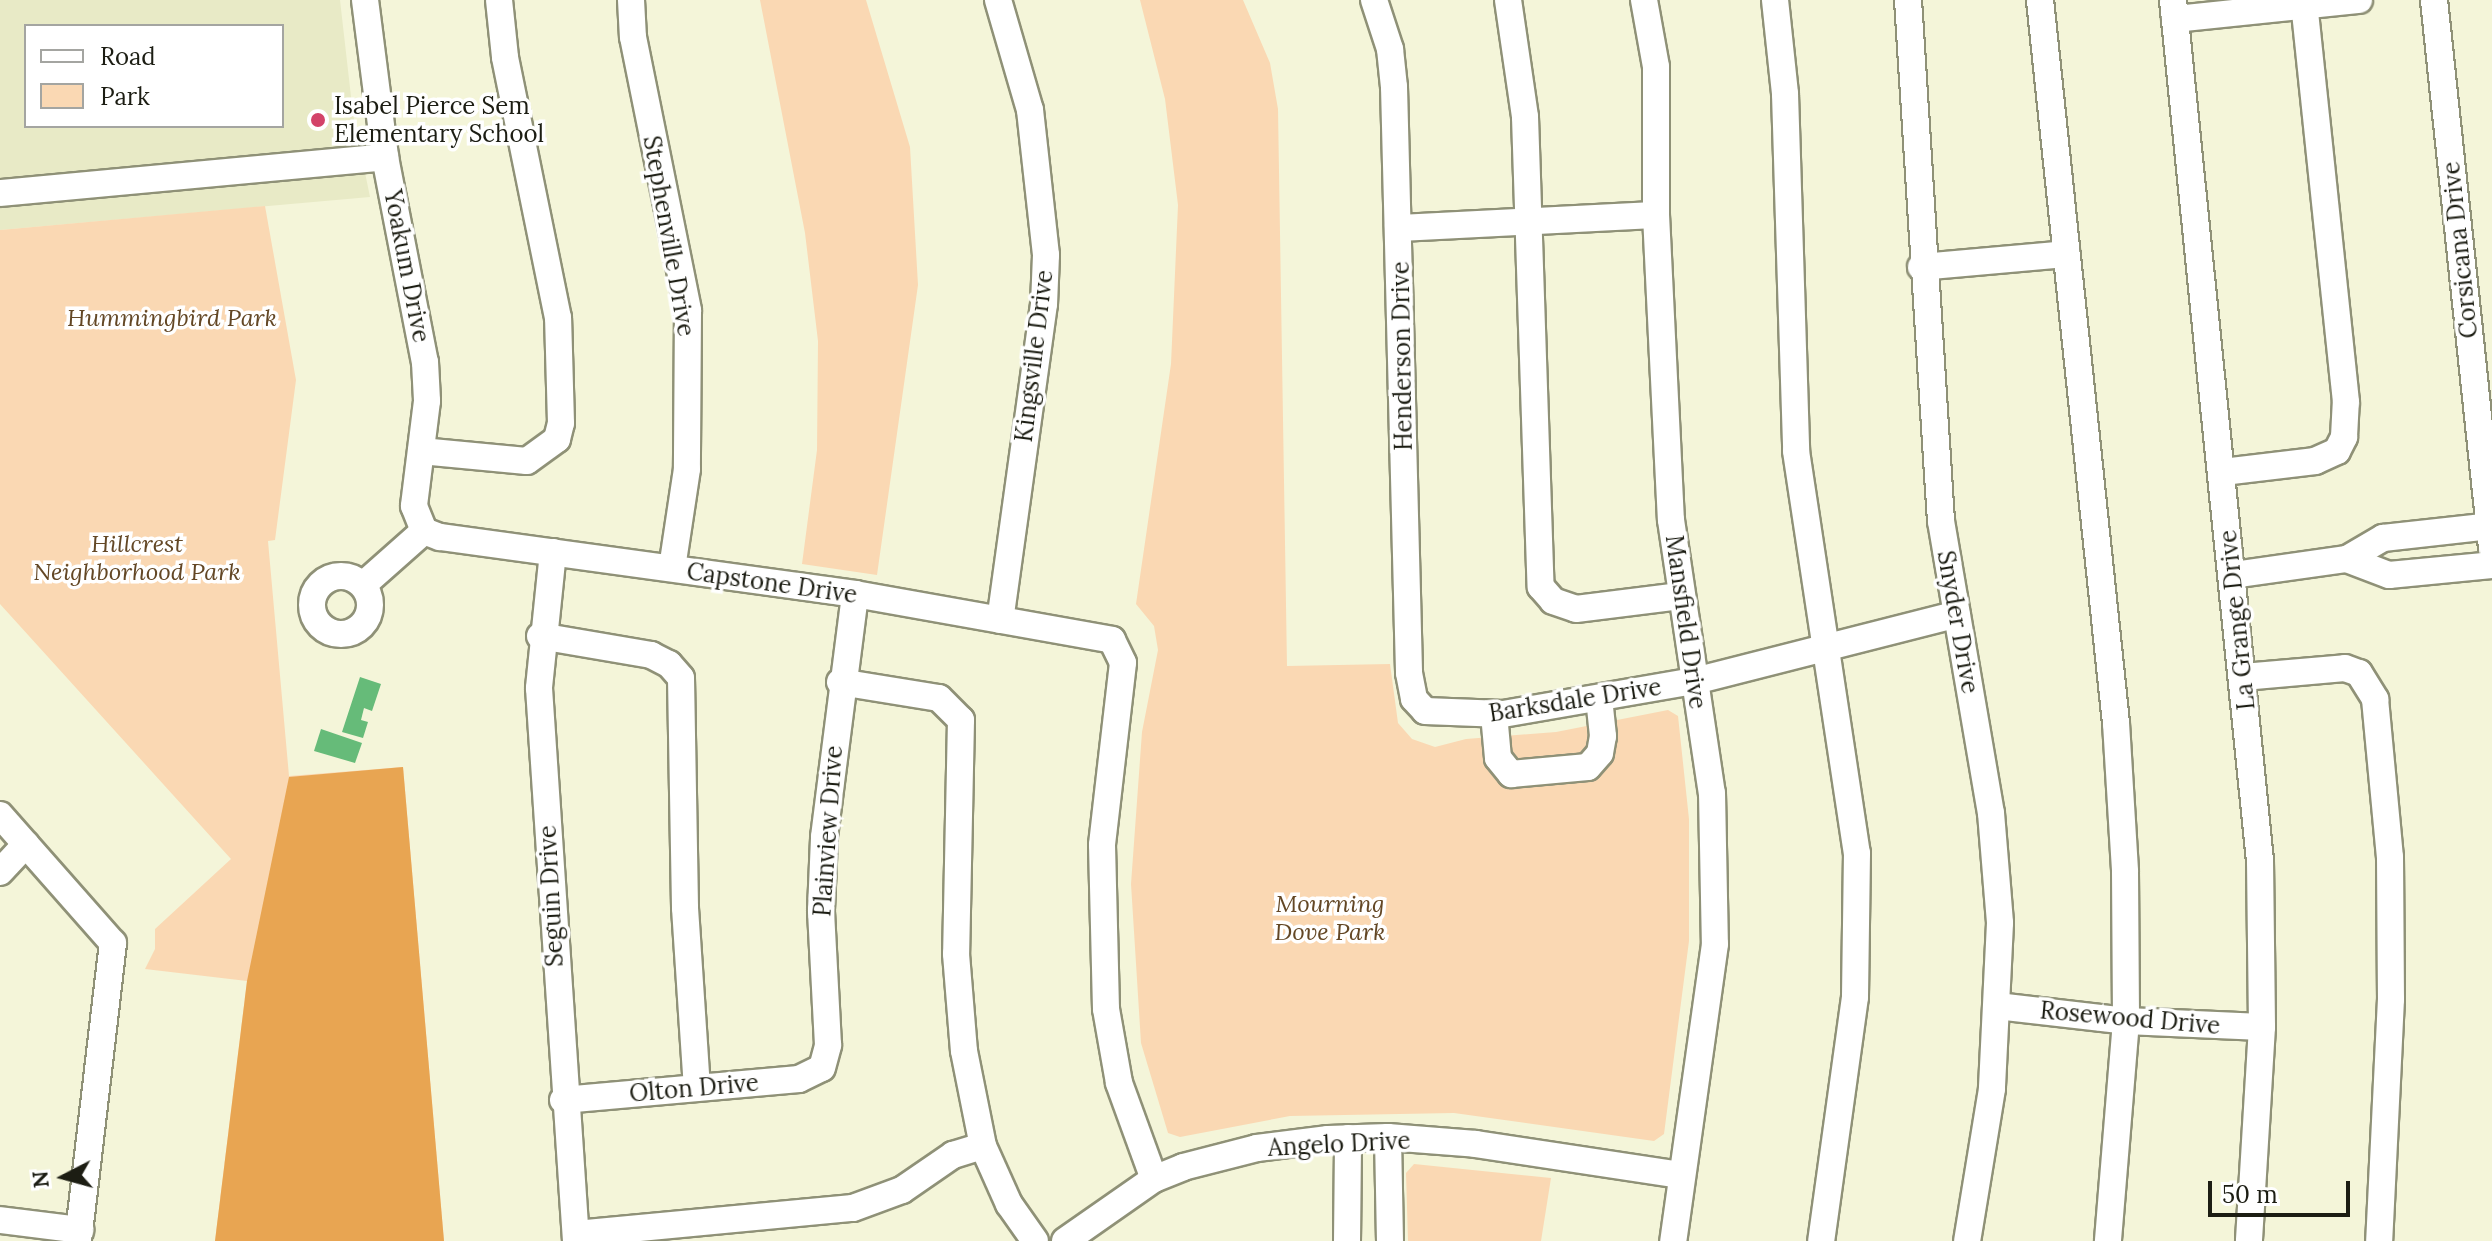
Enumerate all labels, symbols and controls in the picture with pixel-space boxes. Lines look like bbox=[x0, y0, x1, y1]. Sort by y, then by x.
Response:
legend bbox=[24, 24, 284, 128]
text: Road bbox=[100, 41, 156, 72]
text: Park bbox=[100, 81, 150, 112]
place label: Isabel Pierce Sem Elementary School bbox=[334, 92, 544, 148]
marker: Isabel Pierce Sem Elementary School bbox=[309, 111, 327, 129]
street label: Stephenville Drive bbox=[637, 134, 701, 338]
street label: Corsicana Drive bbox=[2436, 160, 2484, 340]
street label: Yoakum Drive bbox=[378, 187, 436, 345]
street label: Henderson Drive bbox=[1386, 261, 1418, 451]
street label: Kingsville Drive bbox=[1009, 268, 1059, 444]
park label: Hummingbird Park bbox=[67, 304, 277, 332]
street label: La Grange Drive bbox=[2213, 528, 2261, 712]
park label: Hillcrest Neighborhood Park bbox=[33, 530, 241, 586]
street label: Mansfield Drive bbox=[1660, 533, 1712, 711]
street label: Snyder Drive bbox=[1931, 548, 1985, 696]
street label: Capstone Drive bbox=[685, 557, 859, 609]
street label: Barksdale Drive bbox=[1487, 672, 1663, 728]
street label: Plainview Drive bbox=[808, 744, 848, 918]
street label: Seguin Drive bbox=[533, 824, 569, 968]
park label: Mourning Dove Park bbox=[1275, 890, 1385, 946]
street label: Rosewood Drive bbox=[2039, 996, 2221, 1040]
street label: Olton Drive bbox=[628, 1068, 760, 1108]
street label: Angelo Drive bbox=[1267, 1126, 1411, 1162]
north arrow bbox=[24, 1137, 104, 1217]
scale bar bbox=[2212, 1165, 2354, 1215]
text: N bbox=[25, 1170, 55, 1189]
text: 50 m bbox=[2222, 1179, 2278, 1210]

